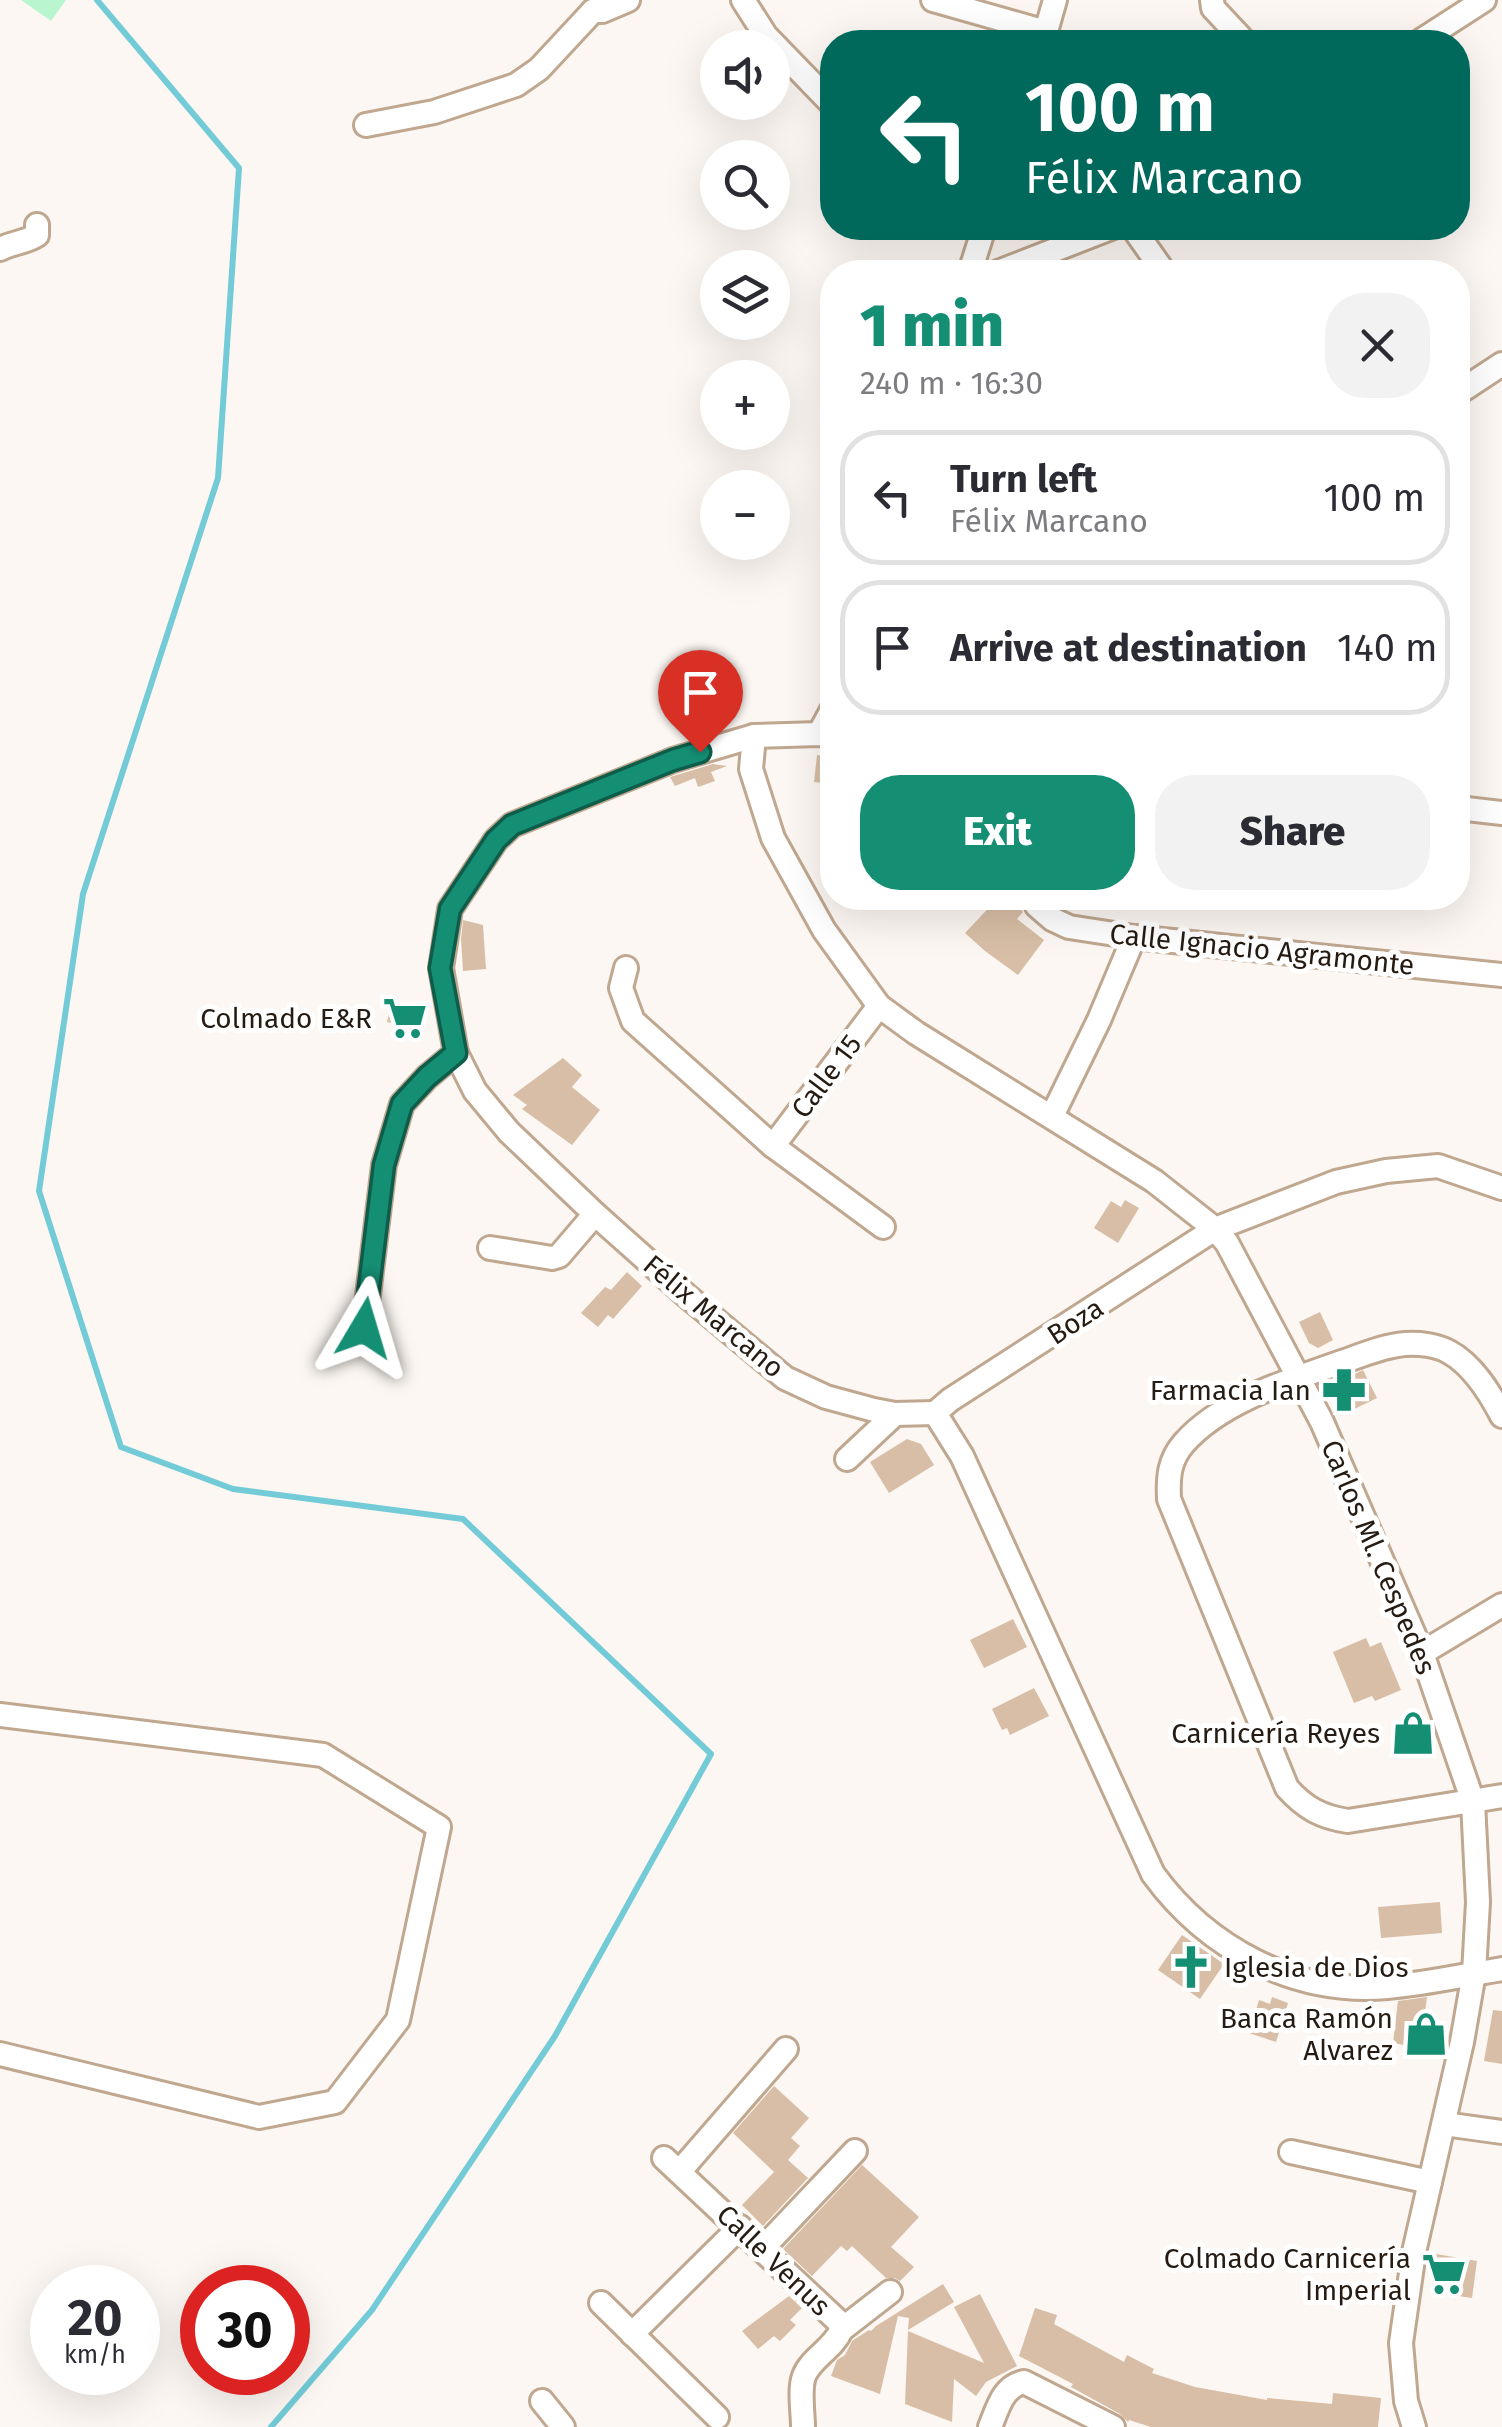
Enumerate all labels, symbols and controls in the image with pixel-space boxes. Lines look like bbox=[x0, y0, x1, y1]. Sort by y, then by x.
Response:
map controls bbox=[700, 30, 790, 560]
button: sound bbox=[700, 30, 790, 120]
text: 100 m bbox=[1025, 66, 1215, 150]
icon: left bbox=[860, 70, 990, 200]
button: search bbox=[700, 140, 790, 230]
text: Félix Marcano bbox=[1025, 151, 1303, 205]
button: layers bbox=[700, 250, 790, 340]
text: 1 min bbox=[860, 290, 1004, 362]
button: close bbox=[1325, 293, 1430, 398]
button: + bbox=[700, 360, 790, 450]
text: 240 m · 16:30 bbox=[860, 364, 1043, 402]
text: Turn left bbox=[950, 456, 1097, 502]
button: − bbox=[700, 470, 790, 560]
icon: left bbox=[865, 470, 920, 525]
text: 100 m bbox=[1324, 475, 1425, 521]
text: Félix Marcano bbox=[950, 502, 1148, 540]
icon: arrive bbox=[865, 620, 920, 675]
text: Arrive at destination bbox=[950, 625, 1307, 671]
text: 140 m bbox=[1337, 625, 1438, 671]
pin bbox=[658, 650, 743, 753]
icon: arrive bbox=[673, 665, 728, 720]
button: Exit bbox=[860, 775, 1135, 890]
button: Share bbox=[1155, 775, 1430, 890]
street label: Calle Ignacio Agramonte bbox=[1108, 917, 1416, 982]
supermarket icon: Colmado E&R bbox=[381, 994, 429, 1042]
place label: Colmado E&R bbox=[200, 1002, 372, 1035]
street label: Calle 15 bbox=[784, 1028, 868, 1124]
street label: Félix Marcano bbox=[637, 1248, 791, 1385]
position arrow bbox=[312, 1276, 416, 1380]
street label: Boza bbox=[1041, 1291, 1110, 1352]
pharmacy icon: Farmacia Ian bbox=[1320, 1366, 1368, 1414]
place label: Farmacia Ian bbox=[1150, 1374, 1311, 1407]
street label: Carlos Ml. Cespedes bbox=[1314, 1435, 1443, 1679]
shop icon: Carnicería Reyes bbox=[1389, 1709, 1437, 1757]
place label: Carnicería Reyes bbox=[1171, 1717, 1380, 1750]
church icon: Iglesia de Dios bbox=[1167, 1943, 1215, 1991]
place label: Iglesia de Dios bbox=[1224, 1951, 1409, 1984]
place label: Banca Ramón Alvarez bbox=[1220, 2002, 1393, 2067]
shop icon: Banca Ramón Alvarez bbox=[1402, 2010, 1450, 2058]
street label: Calle Venus bbox=[710, 2198, 837, 2323]
place label: Colmado Carnicería Imperial bbox=[1164, 2242, 1411, 2307]
supermarket icon: Colmado Carnicería Imperial bbox=[1420, 2250, 1468, 2298]
speed limit sign: 30 bbox=[180, 2265, 310, 2395]
text: 20 bbox=[67, 2288, 123, 2348]
text: km/h bbox=[64, 2340, 126, 2370]

